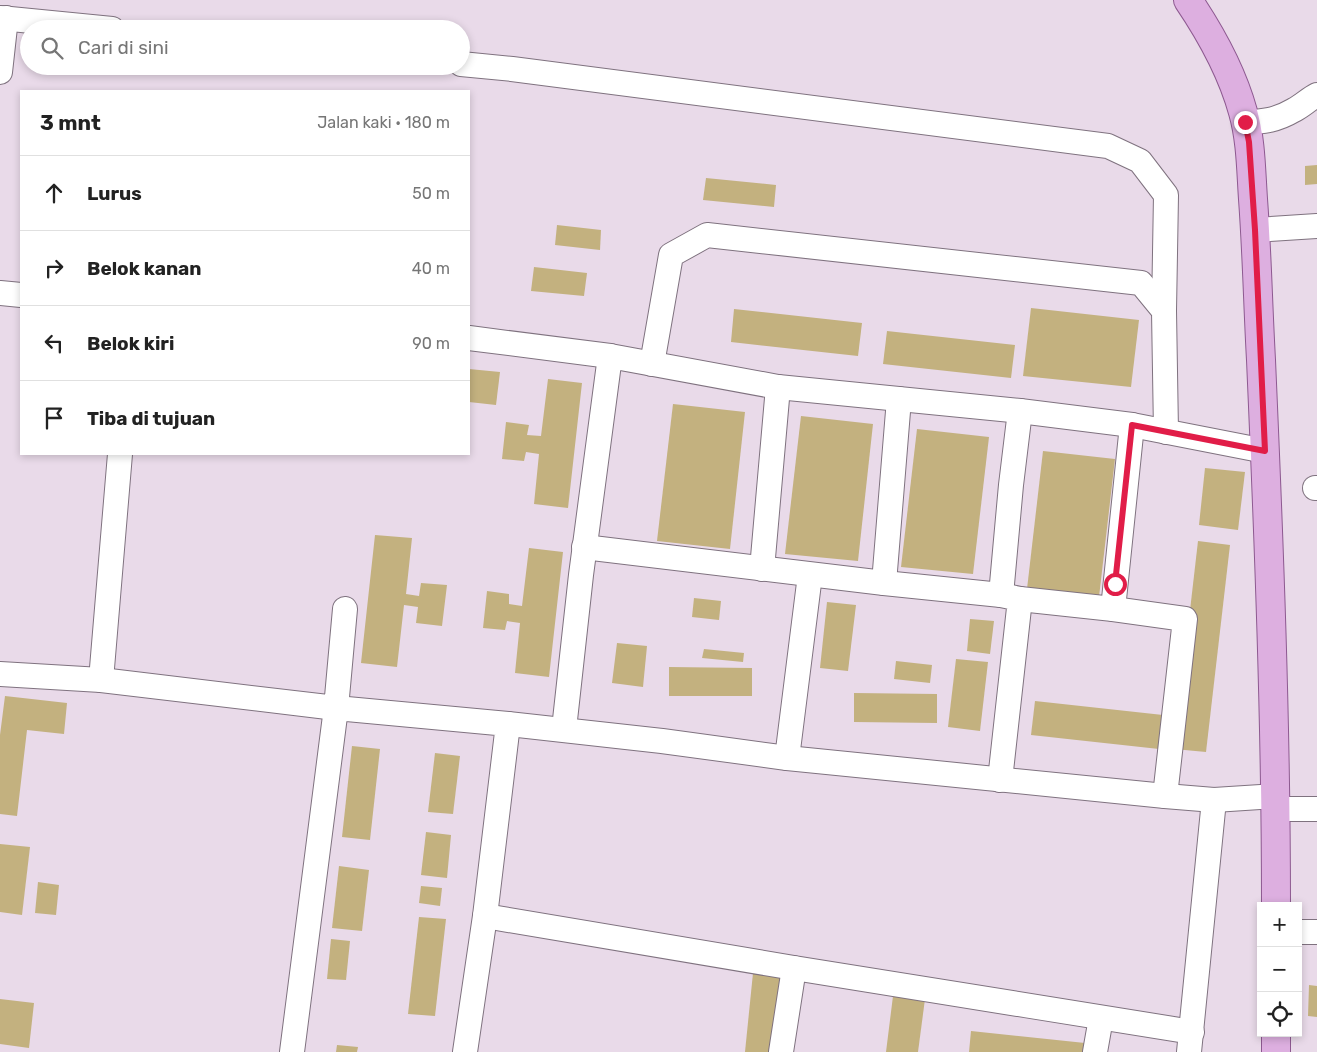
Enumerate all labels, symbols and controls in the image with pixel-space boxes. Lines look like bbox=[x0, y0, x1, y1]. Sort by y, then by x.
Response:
search box bbox=[20, 20, 470, 75]
icon: search bbox=[38, 34, 66, 62]
text: Cari di sini bbox=[78, 36, 169, 59]
text: 3 mnt bbox=[40, 110, 101, 135]
route end bbox=[1234, 111, 1257, 134]
text: Jalan kaki · 180 m bbox=[317, 113, 450, 132]
icon: ahead bbox=[40, 179, 68, 207]
text: Lurus bbox=[87, 182, 142, 205]
text: 50 m bbox=[412, 184, 450, 203]
icon: right bbox=[40, 254, 68, 282]
text: Belok kanan bbox=[87, 257, 202, 280]
text: 40 m bbox=[412, 259, 450, 278]
icon: left bbox=[40, 329, 68, 357]
text: Belok kiri bbox=[87, 332, 174, 355]
text: 90 m bbox=[412, 334, 450, 353]
icon: arrive bbox=[40, 404, 68, 432]
text: Tiba di tujuan bbox=[87, 407, 215, 430]
route start bbox=[1104, 573, 1127, 596]
map controls bbox=[1257, 902, 1302, 1037]
button: + bbox=[1257, 902, 1302, 947]
button: − bbox=[1257, 947, 1302, 992]
button: locate bbox=[1257, 992, 1302, 1037]

